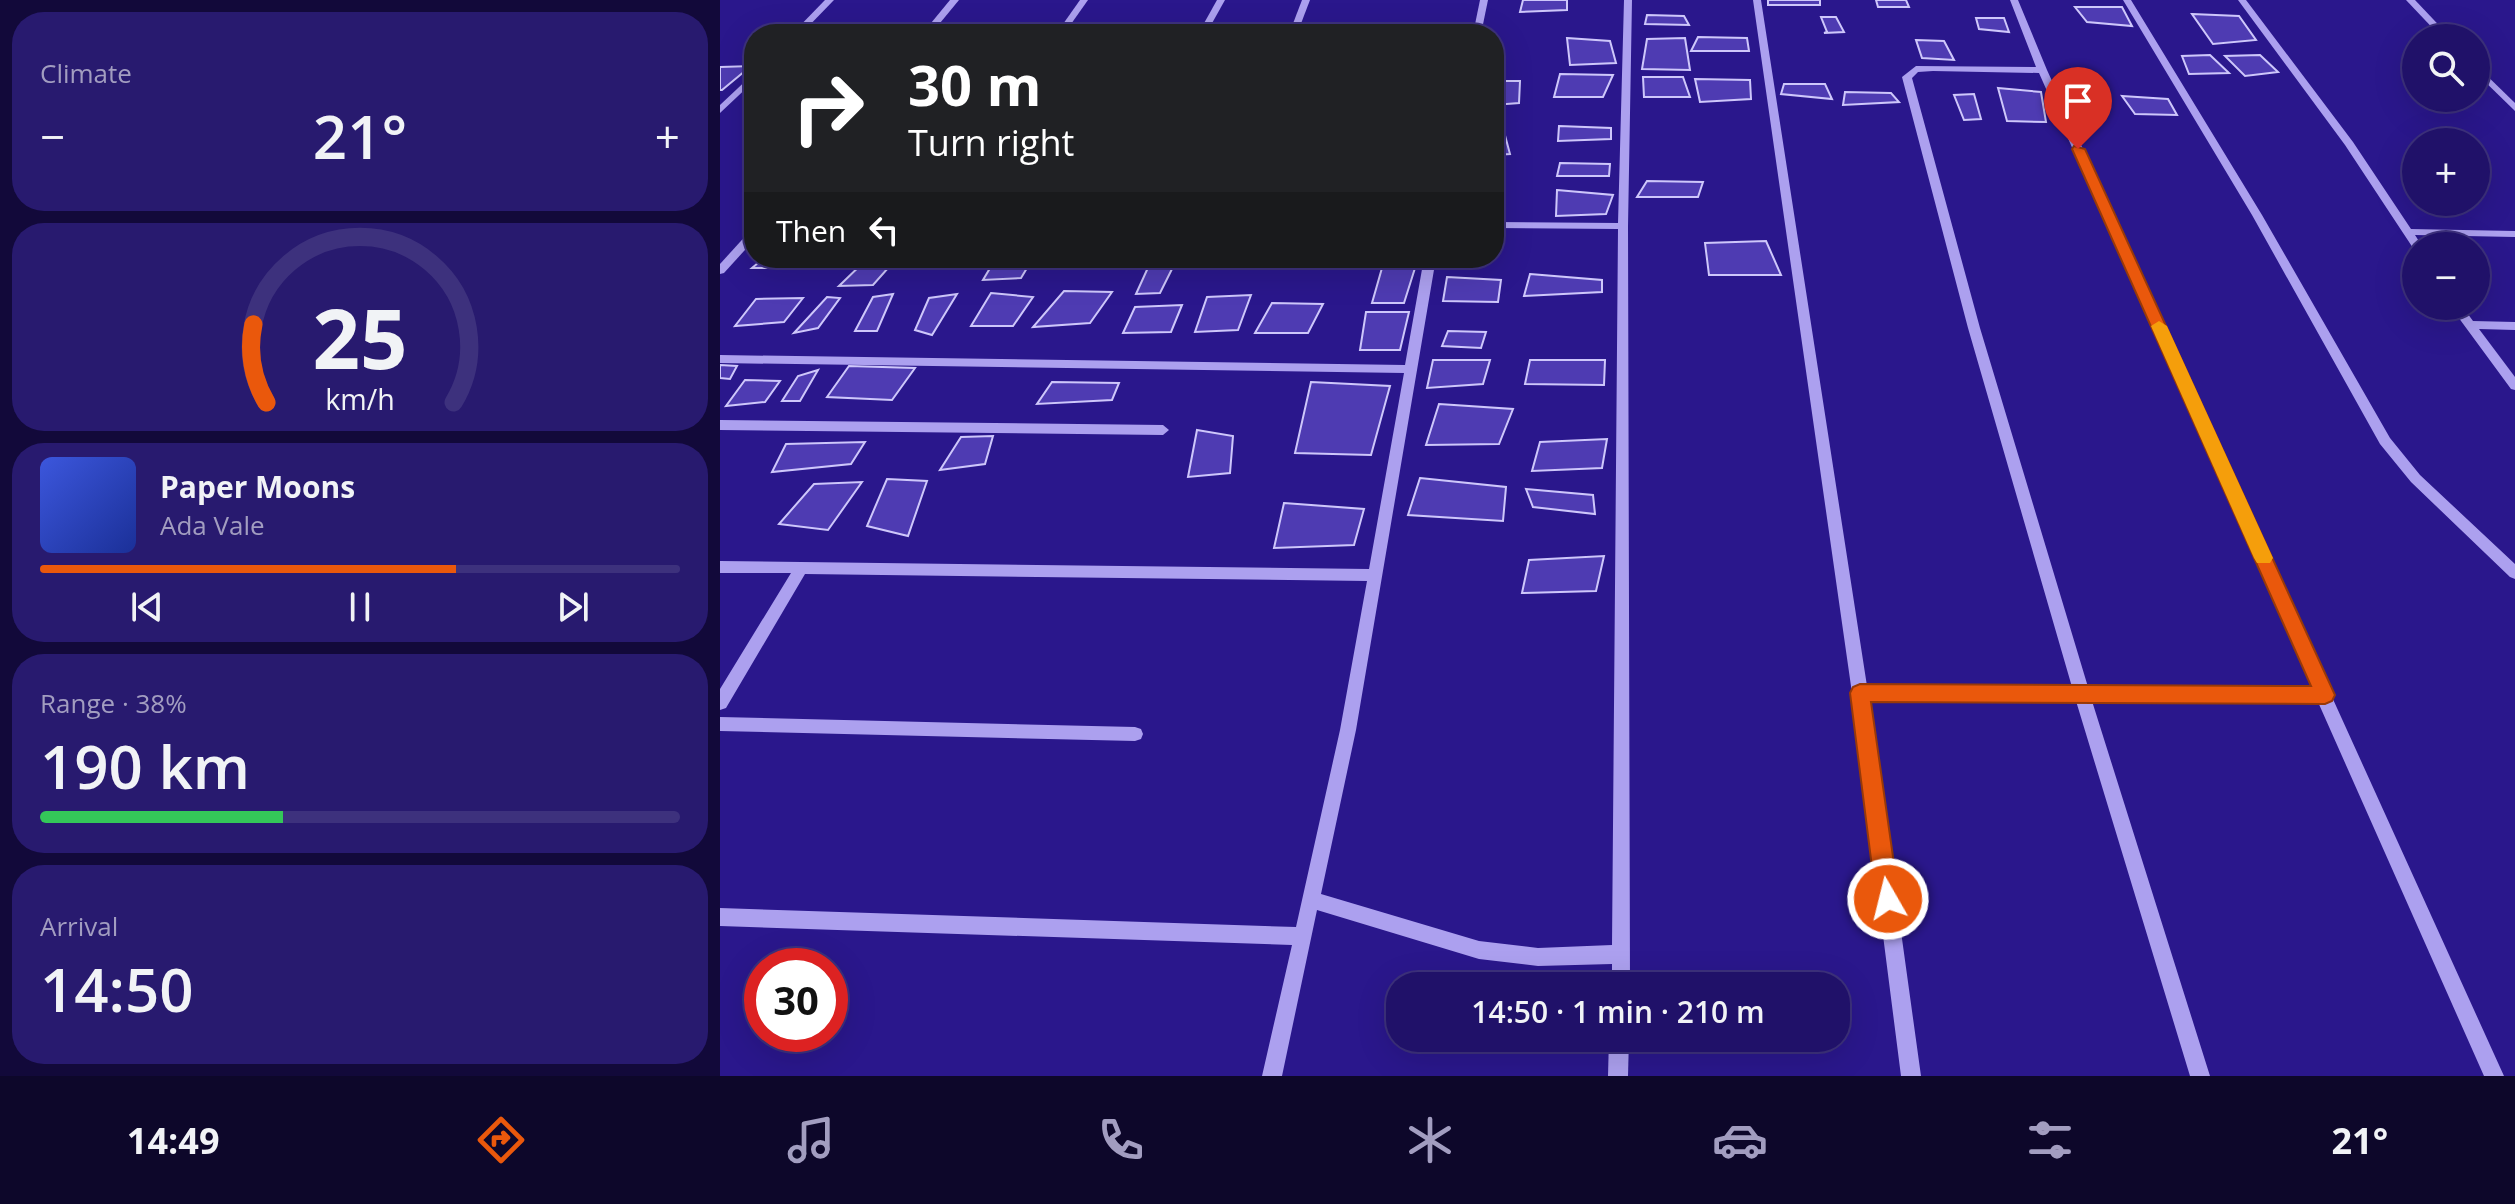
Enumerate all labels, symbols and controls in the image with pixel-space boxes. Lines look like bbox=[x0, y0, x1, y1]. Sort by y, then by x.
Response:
map controls bbox=[2402, 24, 2490, 320]
button: search bbox=[2402, 24, 2490, 112]
text: 30 m bbox=[908, 46, 1042, 122]
text: Climate bbox=[40, 55, 132, 91]
icon: right bbox=[776, 56, 880, 160]
pin bbox=[2044, 67, 2112, 149]
icon: arrive bbox=[2056, 79, 2100, 123]
text: 21° bbox=[313, 95, 407, 177]
text: − bbox=[40, 106, 65, 166]
text: + bbox=[655, 106, 680, 166]
text: Turn right bbox=[908, 118, 1074, 167]
button: + bbox=[2402, 128, 2490, 216]
icon: left bbox=[862, 208, 906, 252]
text: Then bbox=[776, 210, 846, 251]
button: − bbox=[2402, 232, 2490, 320]
text: 25 bbox=[312, 280, 408, 393]
text: km/h bbox=[325, 379, 395, 418]
text: Paper Moons bbox=[160, 466, 355, 507]
text: Ada Vale bbox=[160, 507, 265, 543]
icon: previous bbox=[125, 585, 169, 629]
icon: pause bbox=[338, 585, 382, 629]
icon: next bbox=[551, 585, 595, 629]
text: Range · 38% bbox=[40, 685, 187, 721]
text: 190 km bbox=[40, 725, 250, 807]
position arrow bbox=[1846, 857, 1930, 941]
text: Arrival bbox=[40, 908, 118, 944]
text: 14:50 bbox=[40, 948, 194, 1030]
speed limit sign: 30 bbox=[744, 948, 848, 1052]
text: 14:50 · 1 min · 210 m bbox=[1471, 991, 1765, 1032]
icon: directions bbox=[473, 1112, 529, 1168]
icon: music bbox=[783, 1112, 839, 1168]
icon: phone bbox=[1093, 1112, 1149, 1168]
icon: climate bbox=[1402, 1112, 1458, 1168]
icon: car bbox=[1712, 1112, 1768, 1168]
icon: filters bbox=[2022, 1112, 2078, 1168]
text: 14:49 bbox=[127, 1116, 219, 1165]
text: 21° bbox=[2332, 1116, 2388, 1165]

